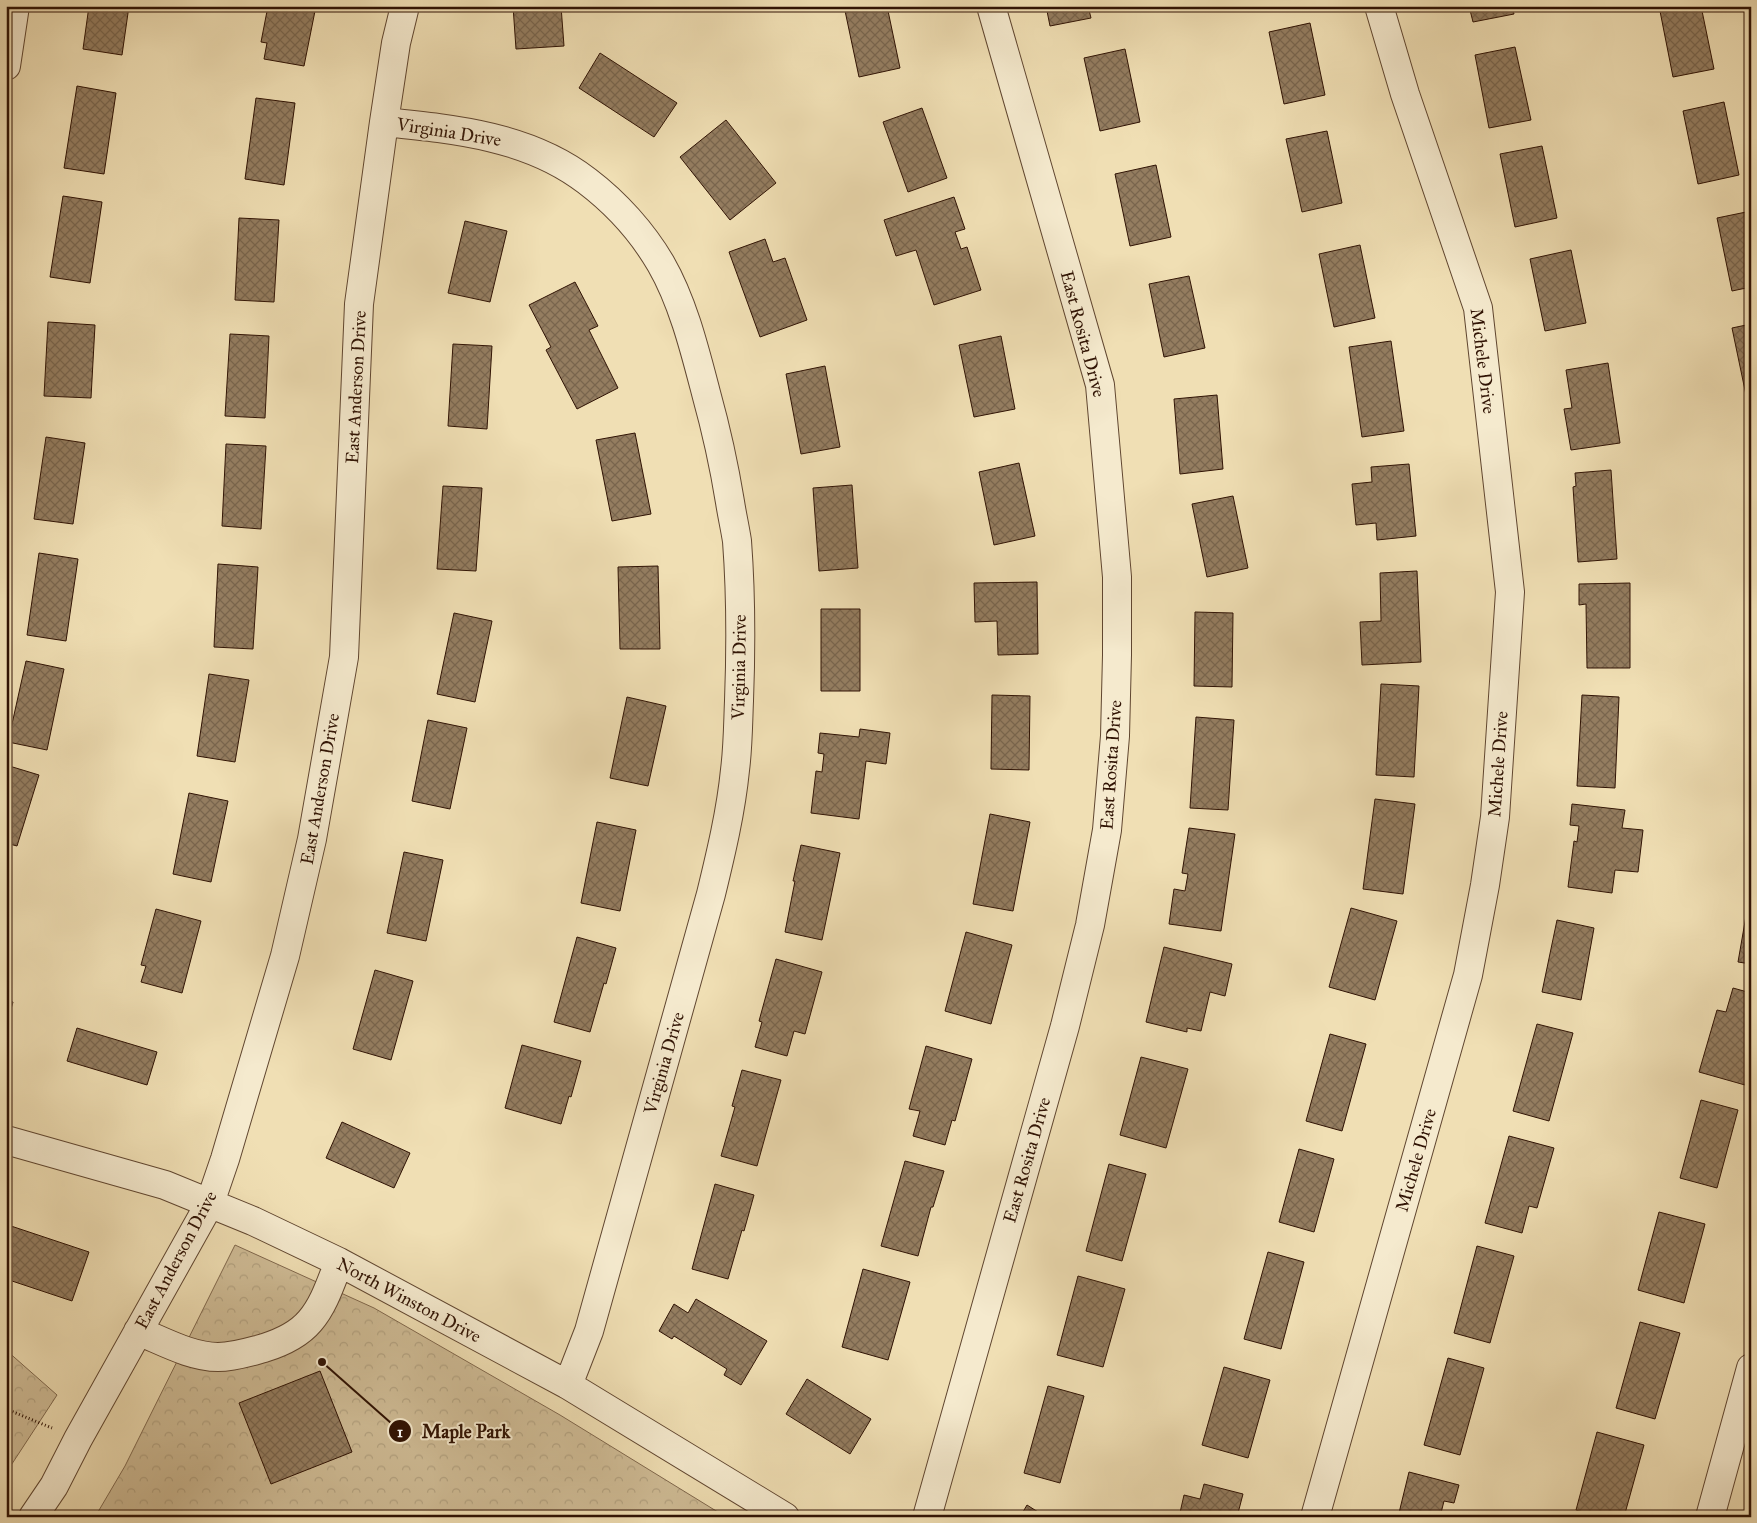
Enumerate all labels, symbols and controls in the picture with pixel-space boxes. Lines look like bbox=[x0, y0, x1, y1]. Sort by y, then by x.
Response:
street label: Virginia Drive bbox=[394, 113, 503, 152]
street label: East Rosita Drive bbox=[1056, 268, 1110, 400]
street label: Michele Drive bbox=[1466, 307, 1500, 415]
street label: East Anderson Drive bbox=[341, 310, 371, 464]
street label: Virginia Drive bbox=[727, 614, 752, 721]
street label: East Rosita Drive bbox=[1095, 699, 1127, 831]
street label: Michele Drive bbox=[1483, 710, 1513, 818]
street label: East Anderson Drive bbox=[296, 712, 344, 866]
street label: Virginia Drive bbox=[639, 1009, 690, 1118]
street label: East Rosita Drive bbox=[999, 1095, 1055, 1225]
street label: Michele Drive bbox=[1391, 1106, 1441, 1214]
street label: East Anderson Drive bbox=[130, 1187, 222, 1333]
street label: North Winston Drive bbox=[333, 1253, 485, 1347]
callout: Maple Park bbox=[387, 1414, 521, 1448]
text: Maple Park bbox=[422, 1420, 511, 1444]
text: 1 bbox=[397, 1423, 403, 1441]

